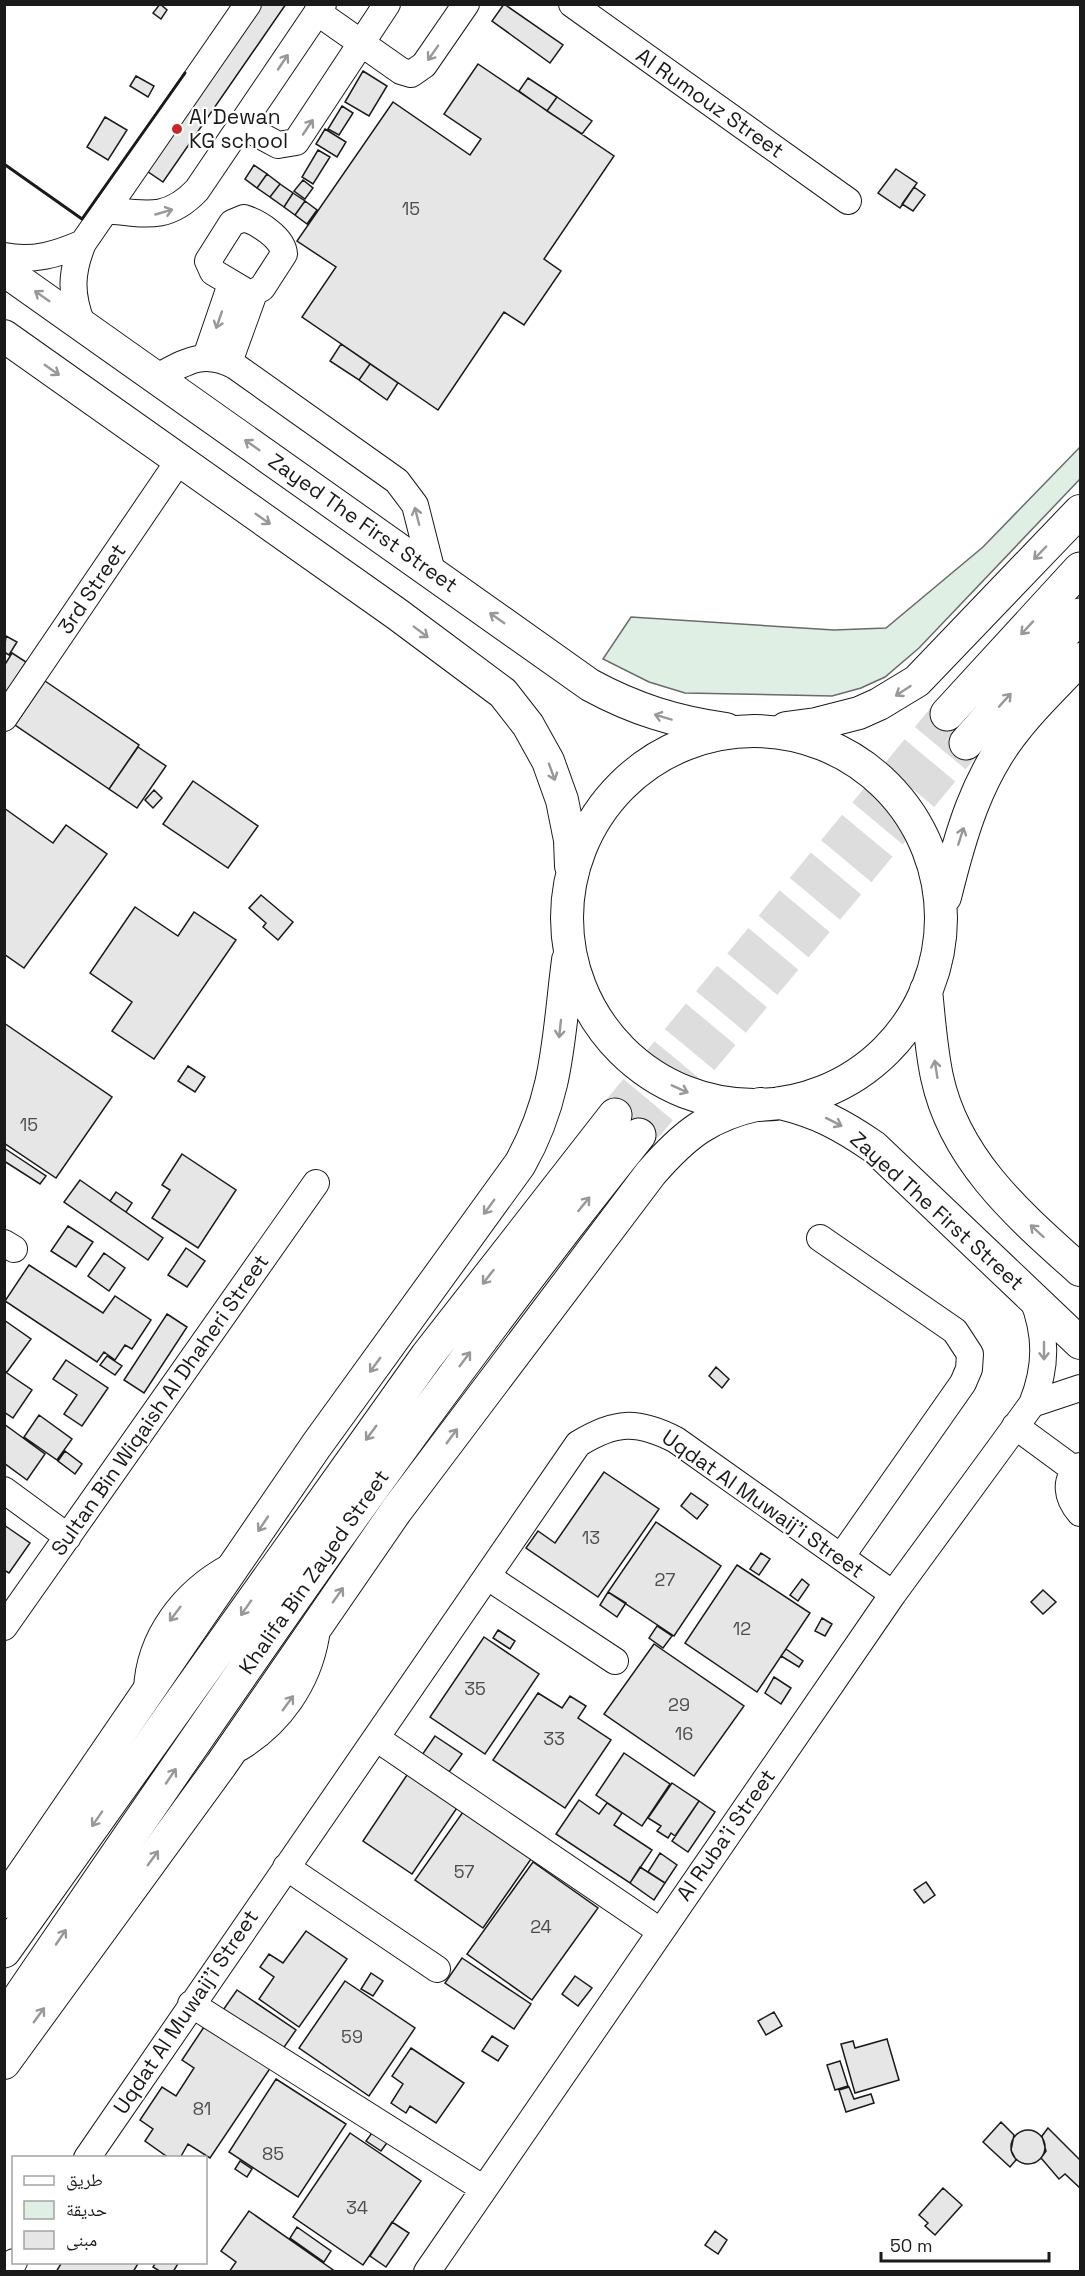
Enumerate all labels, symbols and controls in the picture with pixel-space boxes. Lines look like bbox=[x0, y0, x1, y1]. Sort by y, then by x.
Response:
street label: Al Rumouz Street bbox=[631, 42, 789, 164]
one-way arrow bbox=[427, 44, 439, 60]
one-way arrow bbox=[277, 54, 290, 71]
place label: Al Dewan KG school bbox=[189, 103, 288, 154]
one-way arrow bbox=[302, 119, 314, 136]
marker: Al Dewan KG school bbox=[170, 122, 184, 136]
house number: 15 bbox=[402, 197, 420, 220]
one-way arrow bbox=[154, 205, 173, 217]
one-way arrow bbox=[34, 290, 50, 302]
one-way arrow bbox=[212, 310, 223, 329]
one-way arrow bbox=[44, 364, 60, 376]
one-way arrow bbox=[245, 438, 261, 451]
street label: Zayed The First Street bbox=[263, 447, 463, 598]
one-way arrow bbox=[411, 507, 423, 526]
one-way arrow bbox=[254, 512, 270, 525]
street label: 3rd Street bbox=[52, 538, 132, 639]
one-way arrow bbox=[1033, 545, 1047, 560]
one-way arrow bbox=[489, 612, 505, 624]
one-way arrow bbox=[1019, 620, 1034, 635]
one-way arrow bbox=[413, 626, 429, 639]
one-way arrow bbox=[894, 684, 911, 697]
one-way arrow bbox=[998, 692, 1012, 707]
one-way arrow bbox=[654, 711, 673, 722]
one-way arrow bbox=[548, 762, 559, 781]
one-way arrow bbox=[956, 827, 967, 846]
one-way arrow bbox=[554, 1019, 565, 1038]
one-way arrow bbox=[930, 1059, 941, 1079]
one-way arrow bbox=[670, 1083, 688, 1095]
house number: 15 bbox=[20, 1113, 38, 1136]
one-way arrow bbox=[825, 1116, 843, 1128]
street label: Zayed The First Street bbox=[845, 1125, 1030, 1296]
one-way arrow bbox=[577, 1196, 590, 1212]
one-way arrow bbox=[483, 1198, 495, 1214]
one-way arrow bbox=[1030, 1224, 1045, 1238]
street label: Sultan Bin Wiqaish Al Dhaheri Street bbox=[45, 1249, 274, 1561]
one-way arrow bbox=[482, 1268, 495, 1284]
one-way arrow bbox=[1038, 1340, 1050, 1360]
one-way arrow bbox=[459, 1351, 472, 1367]
one-way arrow bbox=[369, 1356, 381, 1372]
street label: Uqdat Al Muwaij'i Street bbox=[657, 1423, 870, 1584]
one-way arrow bbox=[365, 1424, 377, 1440]
one-way arrow bbox=[445, 1429, 458, 1445]
street label: Khalifa Bin Zayed Street bbox=[232, 1464, 395, 1679]
one-way arrow bbox=[257, 1516, 269, 1532]
house number: 13 bbox=[582, 1526, 600, 1549]
house number: 27 bbox=[655, 1568, 675, 1591]
one-way arrow bbox=[332, 1587, 344, 1604]
one-way arrow bbox=[240, 1600, 252, 1616]
one-way arrow bbox=[169, 1606, 181, 1622]
house number: 12 bbox=[733, 1617, 751, 1640]
house number: 35 bbox=[464, 1677, 486, 1700]
house number: 29 bbox=[668, 1693, 690, 1716]
one-way arrow bbox=[282, 1695, 294, 1711]
house number: 16 bbox=[675, 1722, 693, 1745]
house number: 33 bbox=[543, 1727, 565, 1750]
street label: Al Ruba'i Street bbox=[670, 1764, 781, 1906]
one-way arrow bbox=[165, 1768, 177, 1784]
one-way arrow bbox=[91, 1811, 103, 1827]
one-way arrow bbox=[147, 1850, 160, 1866]
house number: 57 bbox=[454, 1860, 474, 1883]
street label: Uqdat Al Muwaij'i Street bbox=[107, 1904, 264, 2119]
house number: 24 bbox=[530, 1915, 552, 1938]
one-way arrow bbox=[55, 1929, 67, 1945]
one-way arrow bbox=[33, 2008, 45, 2024]
house number: 59 bbox=[341, 2025, 363, 2048]
house number: 81 bbox=[193, 2097, 211, 2120]
house number: 85 bbox=[262, 2142, 284, 2165]
legend bbox=[12, 2156, 207, 2264]
text: طريق bbox=[66, 2168, 103, 2191]
house number: 34 bbox=[346, 2196, 368, 2219]
text: حديقة bbox=[66, 2198, 107, 2221]
scale bar bbox=[881, 2225, 1049, 2263]
text: مبنى bbox=[66, 2228, 97, 2251]
text: 50 m bbox=[890, 2234, 932, 2257]

